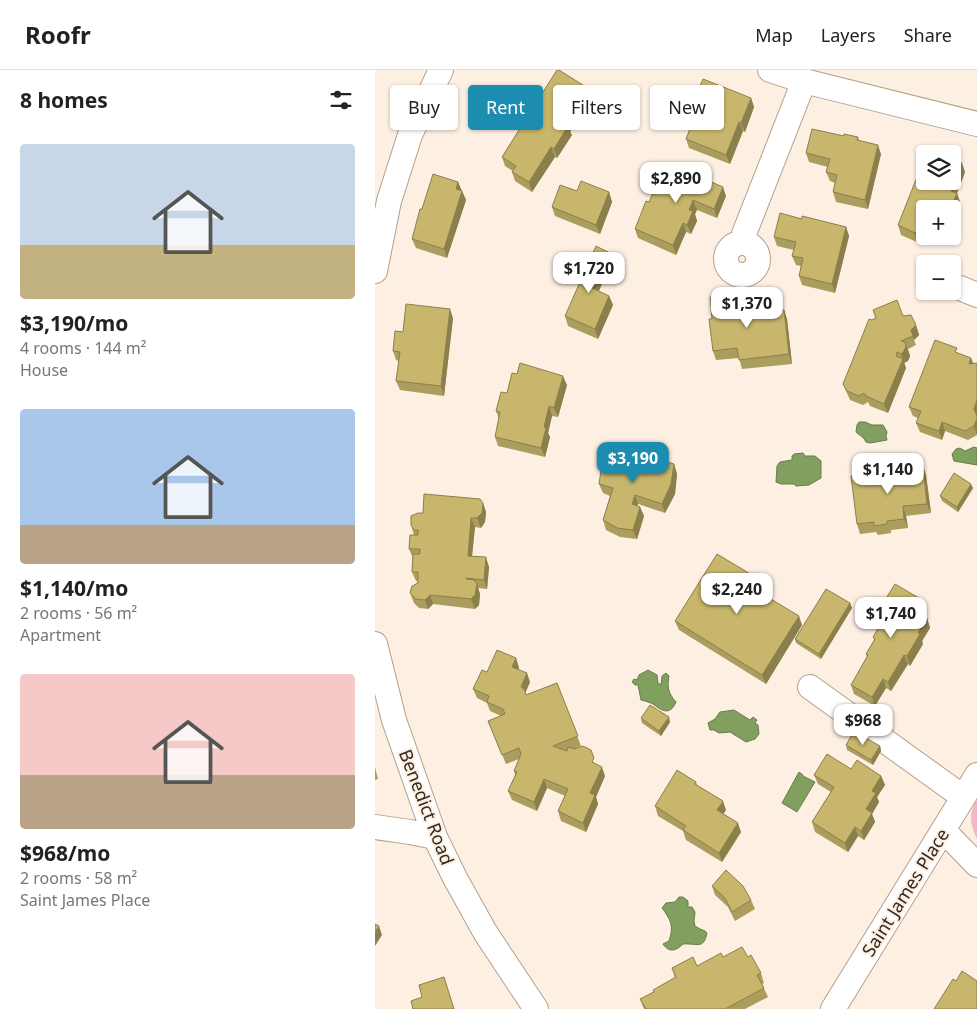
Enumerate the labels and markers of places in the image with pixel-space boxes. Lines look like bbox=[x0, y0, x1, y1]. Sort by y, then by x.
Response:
pin: $2,890 bbox=[635, 162, 717, 204]
pin: $1,720 bbox=[548, 252, 630, 294]
pin: $1,370 bbox=[706, 286, 788, 329]
pin: $3,190 bbox=[592, 442, 674, 484]
pin: $1,140 bbox=[847, 452, 929, 495]
pin: $2,240 bbox=[696, 572, 778, 615]
pin: $1,740 bbox=[850, 596, 932, 639]
pin: $968 bbox=[833, 704, 893, 746]

